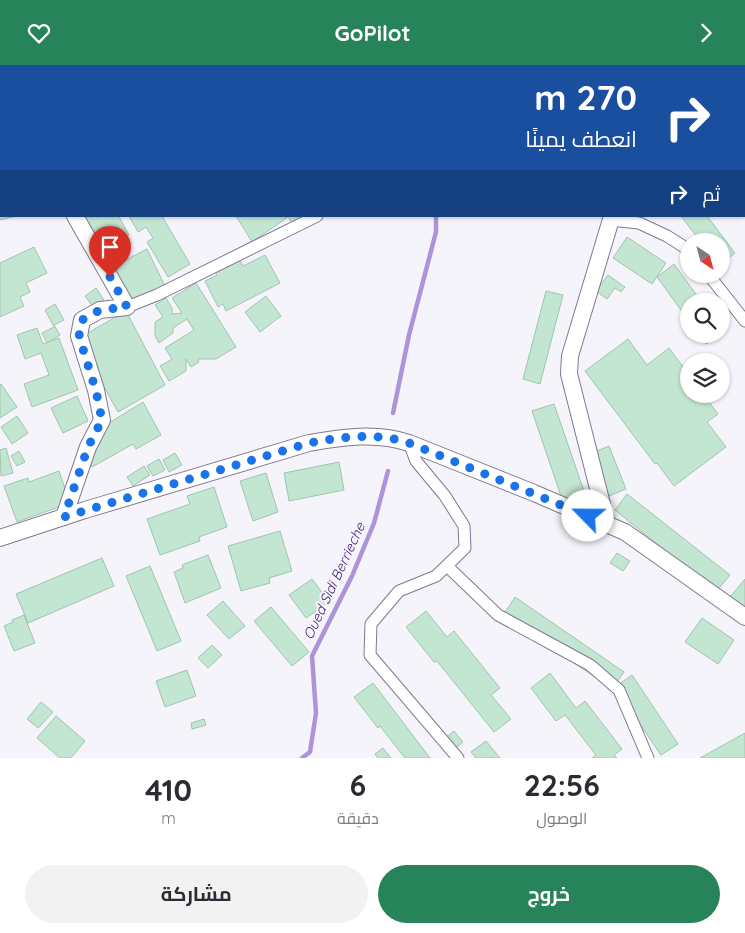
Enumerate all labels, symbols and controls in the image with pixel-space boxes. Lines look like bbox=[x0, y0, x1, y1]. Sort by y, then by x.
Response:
icon: heart bbox=[25, 19, 53, 47]
text: GoPilot bbox=[335, 19, 410, 47]
icon: forward bbox=[692, 19, 720, 47]
text: 270 m bbox=[534, 75, 637, 119]
icon: right bbox=[655, 85, 720, 150]
text: انعطف يمينًا bbox=[525, 125, 637, 153]
icon: right bbox=[664, 180, 692, 208]
text: ثم bbox=[702, 182, 720, 206]
pin bbox=[89, 226, 131, 277]
icon: arrive bbox=[96, 233, 124, 261]
north arrow bbox=[680, 233, 730, 283]
map controls bbox=[680, 233, 730, 403]
button: search bbox=[680, 293, 730, 343]
button: layers bbox=[680, 353, 730, 403]
position arrow bbox=[561, 489, 613, 541]
water label: Oued Sidi Berrieche bbox=[299, 519, 369, 642]
text: 6 bbox=[350, 766, 366, 804]
text: 22:56 bbox=[524, 766, 600, 804]
text: 410 bbox=[145, 771, 192, 809]
text: m bbox=[161, 808, 176, 828]
text: دقيقة bbox=[337, 808, 379, 828]
text: الوصول bbox=[536, 808, 587, 828]
button: مشاركة bbox=[25, 865, 368, 923]
button: خروج bbox=[378, 865, 720, 923]

